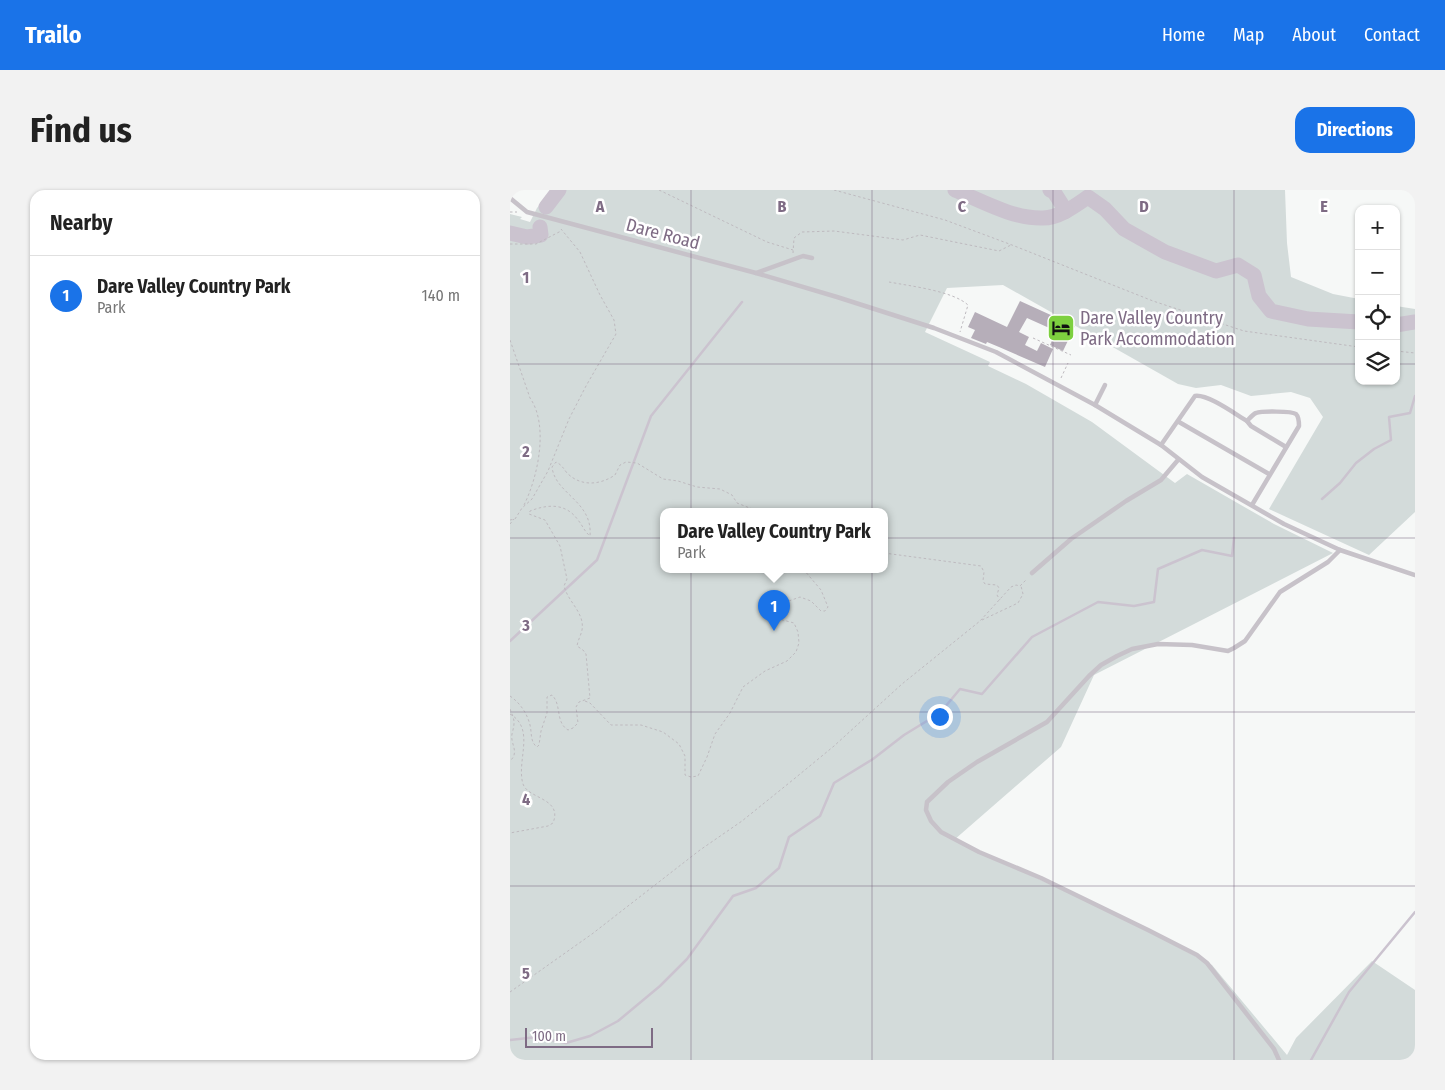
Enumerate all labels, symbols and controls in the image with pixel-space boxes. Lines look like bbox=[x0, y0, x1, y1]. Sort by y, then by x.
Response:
text: Trailo bbox=[25, 21, 82, 49]
text: Home bbox=[1162, 24, 1205, 46]
text: Map bbox=[1233, 24, 1264, 46]
text: About bbox=[1292, 24, 1336, 46]
text: Contact bbox=[1364, 24, 1420, 46]
button: Directions bbox=[1295, 107, 1415, 153]
text: Find us bbox=[30, 109, 132, 151]
text: A bbox=[595, 197, 605, 216]
text: B bbox=[778, 197, 787, 216]
text: C bbox=[958, 197, 967, 216]
text: D bbox=[1139, 197, 1149, 216]
text: E bbox=[1320, 197, 1328, 216]
map controls bbox=[1355, 205, 1400, 385]
button: + bbox=[1355, 205, 1400, 250]
text: Nearby bbox=[50, 210, 112, 236]
street label: Dare Road bbox=[624, 214, 702, 254]
button: − bbox=[1355, 250, 1400, 295]
text: 1 bbox=[523, 268, 529, 287]
text: Dare Valley Country Park bbox=[97, 275, 290, 298]
text: 1 bbox=[63, 286, 69, 305]
text: 140 m bbox=[422, 286, 460, 305]
button: locate bbox=[1355, 295, 1400, 340]
text: Park bbox=[97, 298, 125, 317]
place label: Dare Valley Country Park Accommodation bbox=[1080, 307, 1235, 350]
hotel icon: Dare Valley Country Park Accommodation bbox=[1046, 313, 1076, 343]
button: layers bbox=[1355, 340, 1400, 385]
text: 2 bbox=[521, 442, 530, 461]
popup bbox=[660, 508, 888, 573]
text: Dare Valley Country Park bbox=[677, 520, 871, 543]
text: Park bbox=[677, 543, 706, 562]
pin: 1 bbox=[758, 590, 790, 631]
text: 3 bbox=[521, 616, 530, 635]
your location bbox=[927, 704, 953, 730]
text: 4 bbox=[522, 790, 530, 809]
text: 5 bbox=[522, 964, 530, 983]
scale bar bbox=[525, 1025, 652, 1048]
text: 100 m bbox=[532, 1028, 566, 1045]

